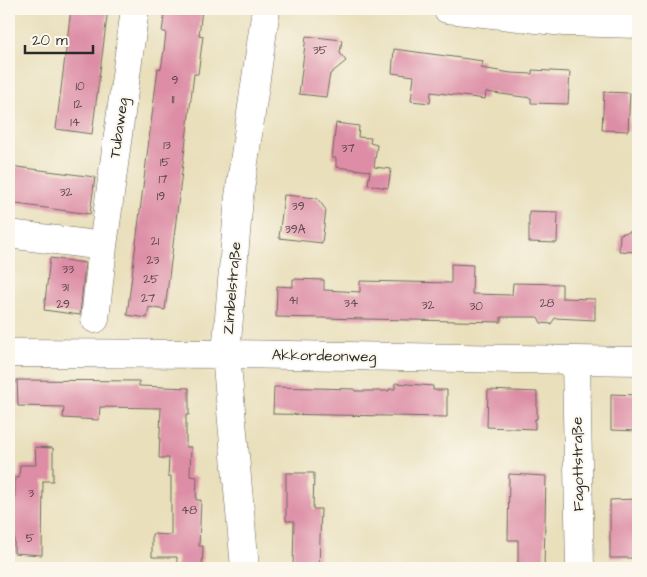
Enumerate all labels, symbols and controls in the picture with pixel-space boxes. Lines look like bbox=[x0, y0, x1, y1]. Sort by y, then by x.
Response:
scale bar bbox=[25, 22, 92, 54]
text: 20 m bbox=[32, 30, 68, 51]
house number: 35 bbox=[313, 42, 328, 59]
house number: 9 bbox=[172, 72, 179, 89]
house number: 10 bbox=[75, 78, 85, 95]
house number: 11 bbox=[171, 91, 175, 108]
house number: 12 bbox=[74, 96, 82, 113]
street label: Tubaweg bbox=[104, 96, 135, 160]
house number: 14 bbox=[70, 114, 80, 131]
house number: 13 bbox=[163, 137, 171, 154]
house number: 37 bbox=[341, 140, 355, 157]
house number: 15 bbox=[160, 154, 171, 171]
house number: 17 bbox=[159, 171, 168, 188]
house number: 32 bbox=[60, 184, 73, 201]
house number: 19 bbox=[157, 188, 165, 205]
house number: 39 bbox=[292, 198, 305, 215]
house number: 39A bbox=[285, 221, 306, 238]
house number: 21 bbox=[151, 233, 160, 250]
street label: Zimbelstraße bbox=[217, 241, 247, 335]
house number: 23 bbox=[147, 252, 159, 269]
house number: 33 bbox=[62, 261, 74, 278]
house number: 25 bbox=[143, 271, 159, 288]
house number: 31 bbox=[61, 279, 69, 296]
house number: 27 bbox=[141, 290, 156, 307]
house number: 41 bbox=[288, 292, 298, 309]
house number: 34 bbox=[344, 295, 358, 312]
house number: 28 bbox=[540, 295, 555, 312]
house number: 29 bbox=[56, 296, 70, 313]
house number: 32 bbox=[422, 297, 435, 314]
house number: 30 bbox=[469, 298, 483, 315]
street label: Akkordeonweg bbox=[272, 345, 377, 368]
street label: Fagottstraße bbox=[567, 417, 590, 511]
house number: 3 bbox=[28, 485, 34, 502]
house number: 48 bbox=[181, 502, 197, 519]
house number: 5 bbox=[26, 530, 35, 547]

